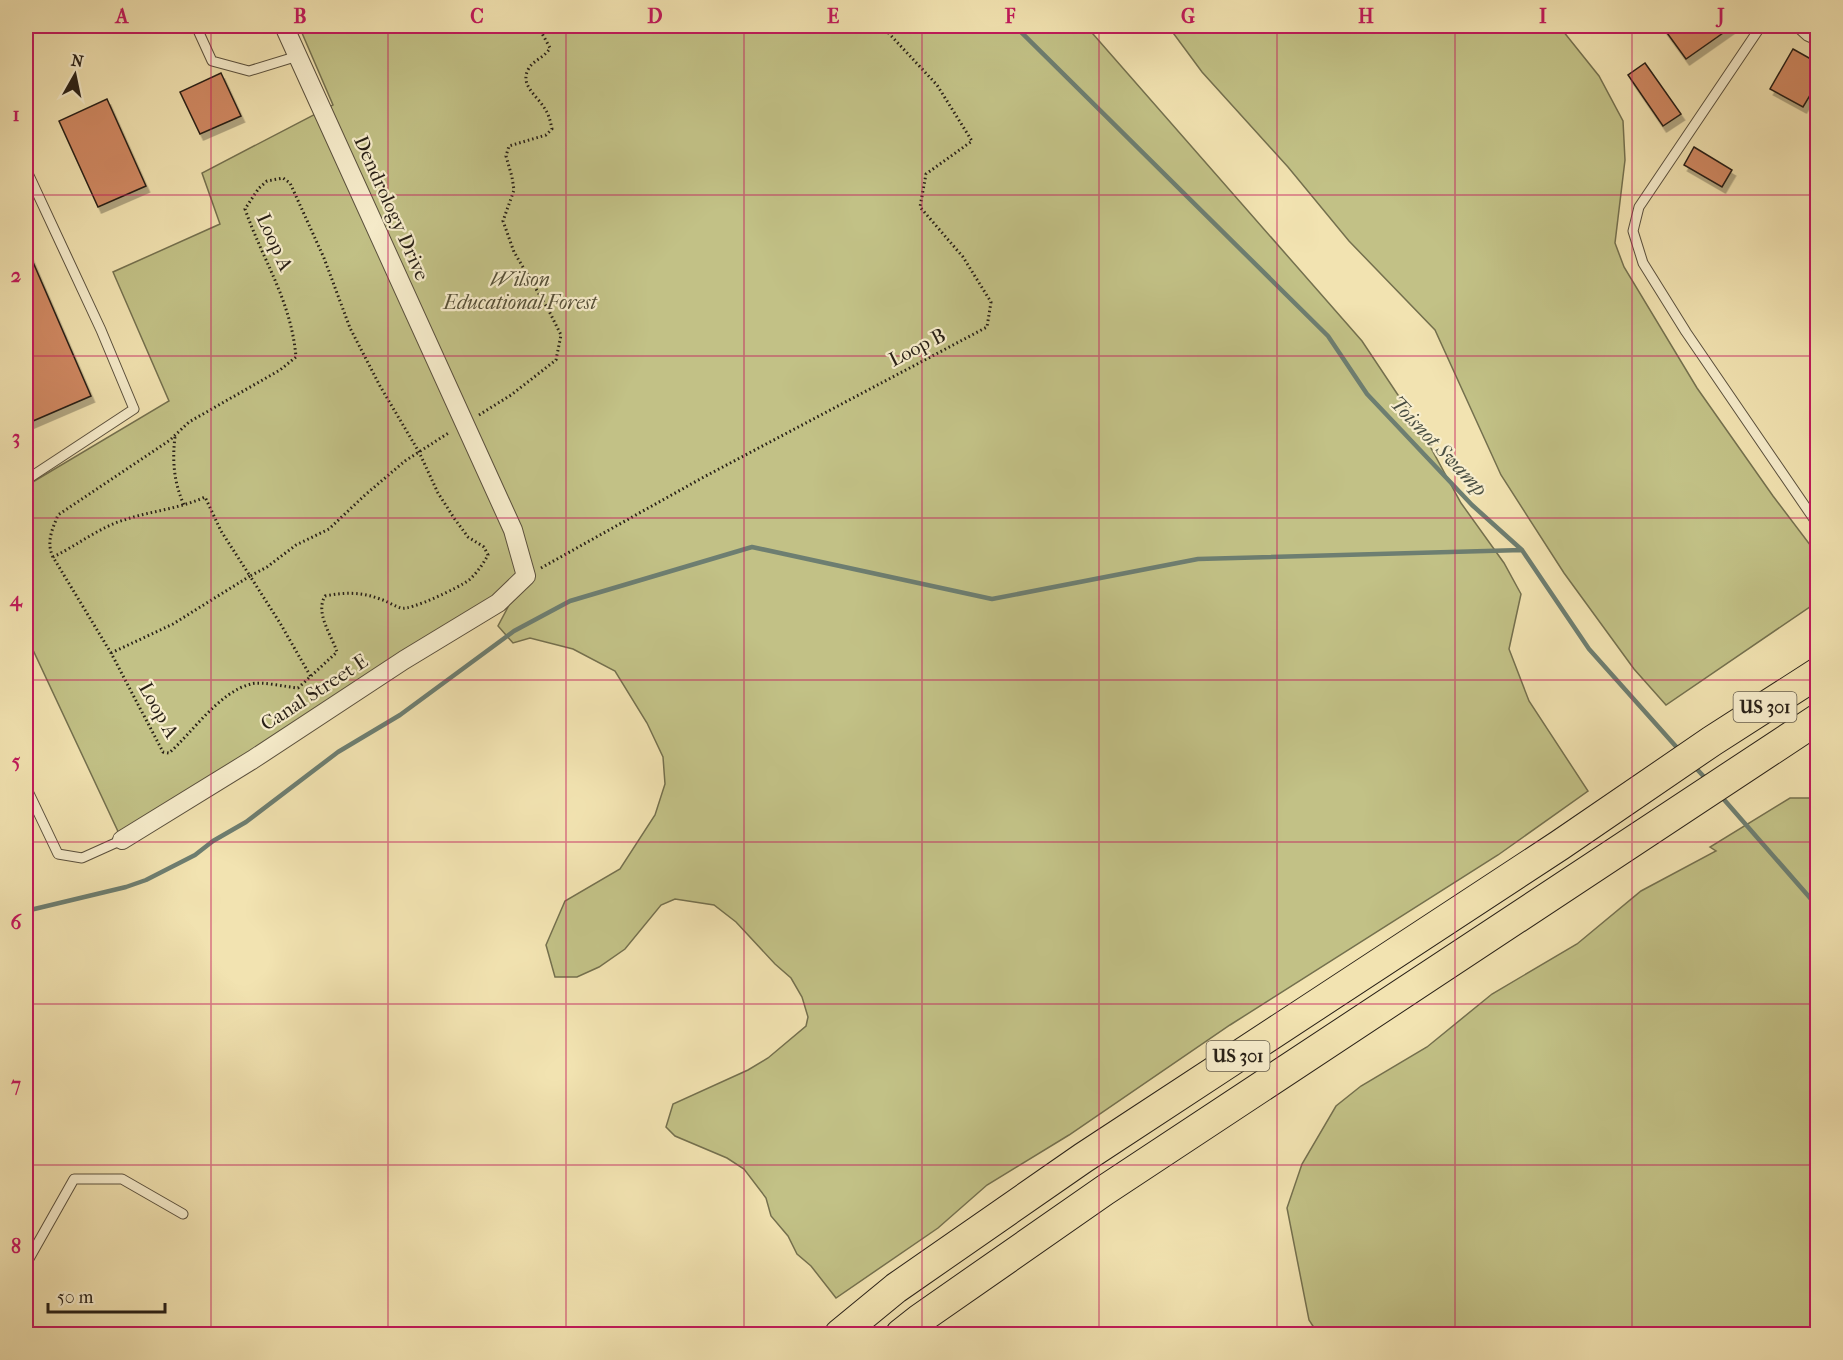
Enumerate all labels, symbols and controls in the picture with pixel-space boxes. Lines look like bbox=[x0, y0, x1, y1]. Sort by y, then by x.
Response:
text: A bbox=[114, 5, 130, 28]
text: B bbox=[293, 5, 307, 28]
text: C bbox=[470, 5, 484, 28]
text: D bbox=[647, 5, 663, 28]
text: E bbox=[827, 5, 839, 28]
text: F bbox=[1004, 5, 1016, 28]
text: G bbox=[1181, 5, 1195, 28]
text: H bbox=[1358, 5, 1374, 28]
text: I bbox=[1539, 5, 1547, 28]
text: J bbox=[1715, 5, 1725, 28]
north arrow bbox=[45, 45, 105, 105]
text: N bbox=[70, 50, 86, 71]
text: 1 bbox=[12, 103, 20, 126]
street label: Dendrology Drive bbox=[349, 132, 434, 284]
street label: Loop A bbox=[252, 210, 298, 275]
text: 2 bbox=[11, 264, 21, 287]
park label: Wilson Educational Forest bbox=[442, 268, 598, 314]
street label: Loop B bbox=[885, 323, 949, 371]
water label: Toisnot Swamp bbox=[1385, 391, 1493, 501]
text: 3 bbox=[12, 426, 20, 449]
text: 4 bbox=[9, 588, 23, 612]
street label: Canal Street E bbox=[257, 649, 372, 735]
street label: Loop A bbox=[134, 678, 184, 743]
road number: US 301 bbox=[1734, 692, 1796, 722]
text: 5 bbox=[12, 750, 21, 773]
text: 6 bbox=[11, 911, 23, 934]
road number: US 301 bbox=[1206, 1041, 1270, 1071]
text: 7 bbox=[10, 1073, 21, 1096]
text: 8 bbox=[11, 1235, 21, 1258]
scale bar bbox=[48, 1276, 165, 1314]
text: 50 m bbox=[57, 1287, 94, 1308]

